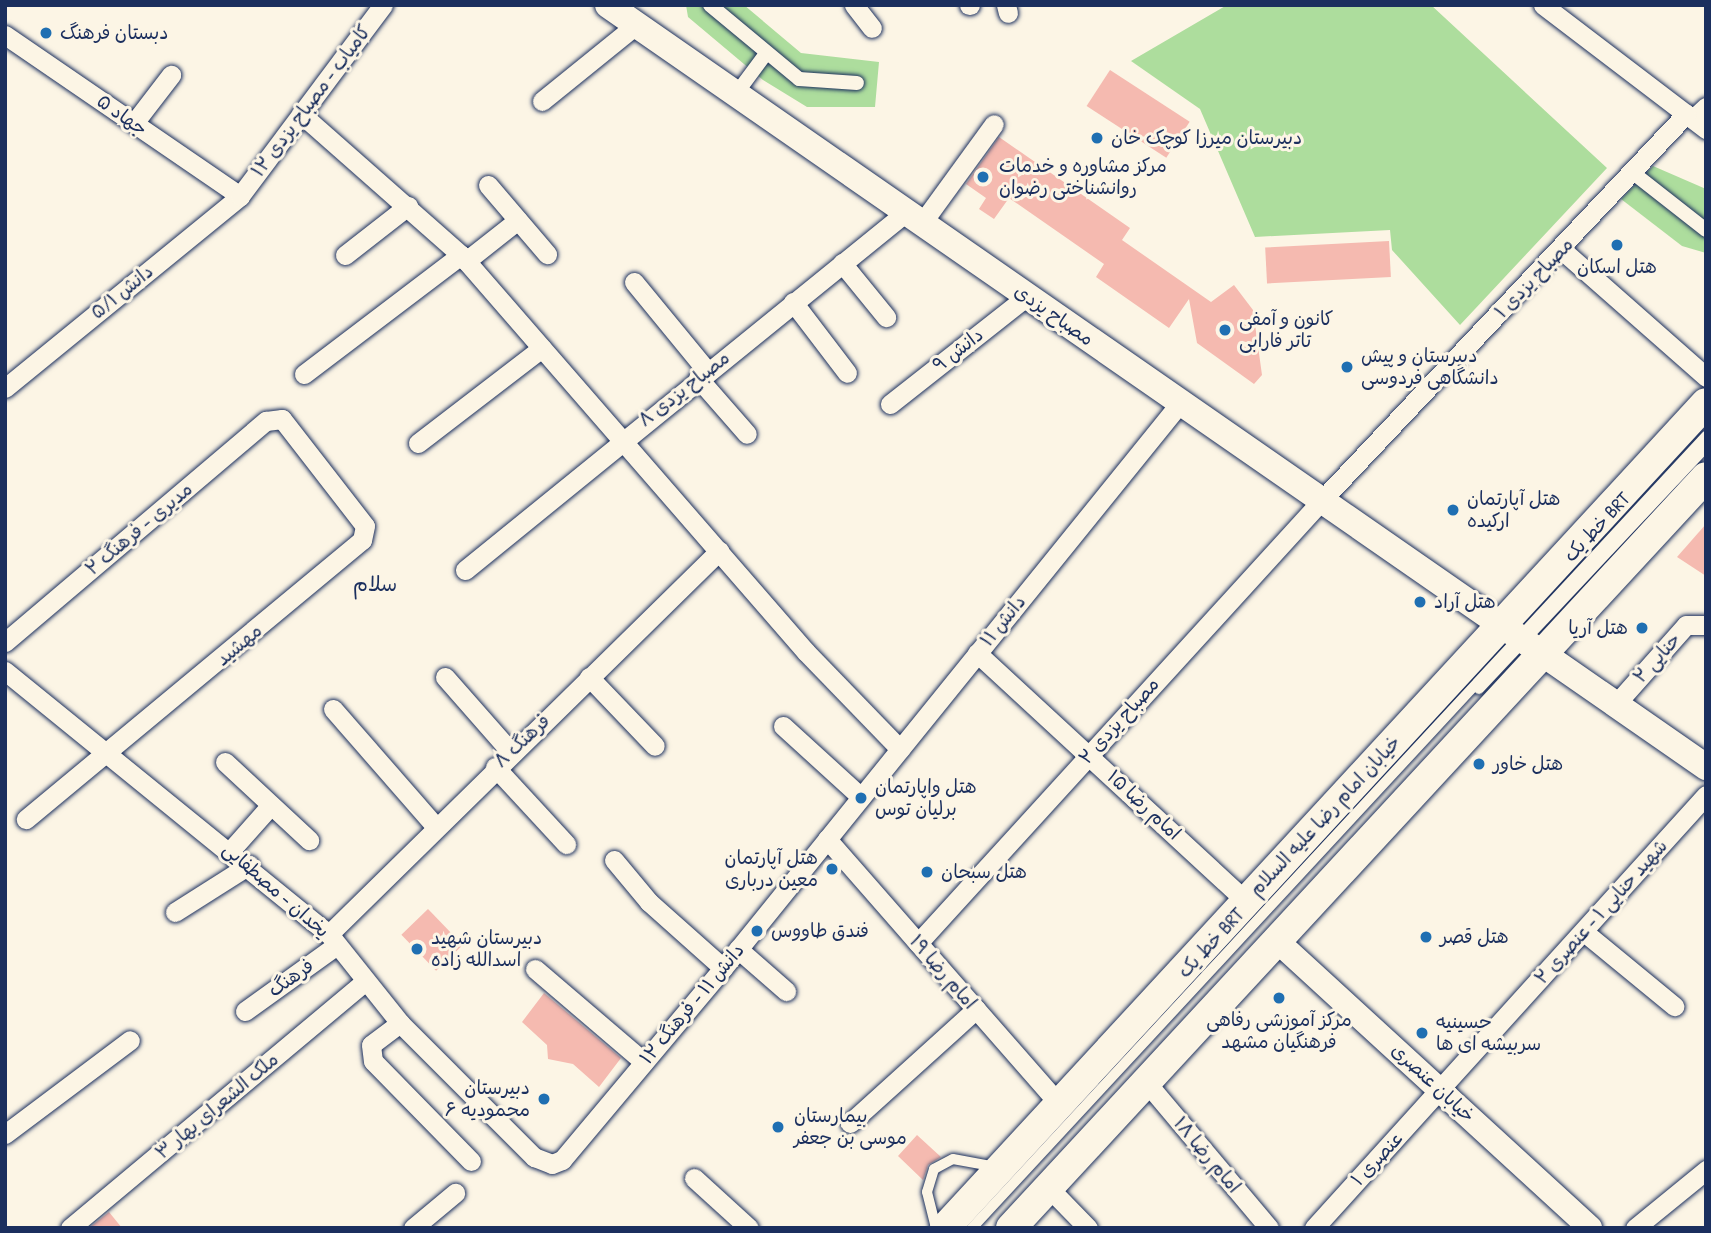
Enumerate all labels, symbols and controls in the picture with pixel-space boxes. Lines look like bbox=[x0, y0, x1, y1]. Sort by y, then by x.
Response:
street label: کامیاب - مصباح یزدی ۱۲ bbox=[246, 20, 376, 182]
place label: دبستان فرهنگ bbox=[60, 22, 169, 44]
marker: دبستان فرهنگ bbox=[38, 25, 54, 41]
street label: جهاد ۵ bbox=[92, 90, 152, 140]
place label: دبیرستان میرزا کوچک خان bbox=[1111, 127, 1302, 149]
marker: دبیرستان میرزا کوچک خان bbox=[1089, 130, 1105, 146]
place label: مرکز مشاوره و خدمات روانشناختی رضوان bbox=[999, 155, 1167, 199]
marker: مرکز مشاوره و خدمات روانشناختی رضوان bbox=[973, 167, 993, 187]
street label: مصباح یزدی ۱ bbox=[1490, 233, 1578, 323]
marker: هتل اسکان bbox=[1609, 237, 1625, 253]
place label: هتل اسکان bbox=[1577, 256, 1657, 278]
street label: دانش ۵/۱ bbox=[86, 260, 158, 324]
street label: مصباح یزدی bbox=[1010, 279, 1098, 351]
place label: کانون و آمفی تاتر فارابی bbox=[1239, 308, 1333, 352]
marker: کانون و آمفی تاتر فارابی bbox=[1217, 322, 1233, 338]
street label: دانش ۹ bbox=[928, 323, 988, 377]
place label: دبیرستان و پیش دانشگاهی فردوسی bbox=[1361, 345, 1499, 389]
street label: مصباح یزدی ۸ bbox=[634, 346, 734, 432]
marker: دبیرستان و پیش دانشگاهی فردوسی bbox=[1339, 359, 1355, 375]
street label: مدیری - فرهنگ ۲ bbox=[81, 478, 197, 580]
street label: خط یک BRT bbox=[1559, 487, 1635, 567]
place label: هتل آپارتمان ارکیده bbox=[1467, 488, 1560, 532]
marker: هتل آپارتمان ارکیده bbox=[1445, 502, 1461, 518]
district label: سلام bbox=[353, 571, 397, 597]
street label: دانش ۱۱ bbox=[975, 591, 1031, 651]
place label: هتل آراد bbox=[1434, 591, 1496, 613]
marker: هتل آراد bbox=[1412, 594, 1428, 610]
place label: هتل آریا bbox=[1568, 617, 1628, 639]
street label: مهشید bbox=[211, 619, 267, 671]
marker: هتل آریا bbox=[1634, 620, 1650, 636]
street label: حنایی ۲ bbox=[1629, 628, 1685, 688]
street label: مصباح یزدی ۲ bbox=[1074, 673, 1164, 769]
street label: فرهنگ ۸ bbox=[489, 709, 555, 773]
street label: خیابان امام رضا علیه السلام bbox=[1245, 731, 1405, 901]
place label: هتل خاور bbox=[1493, 753, 1563, 775]
marker: هتل خاور bbox=[1471, 756, 1487, 772]
street label: امام رضا ۱۵ bbox=[1102, 765, 1186, 845]
place label: هتل واپارتمان برلیان توس bbox=[875, 776, 977, 820]
marker: هتل واپارتمان برلیان توس bbox=[853, 790, 869, 806]
street label: شهید حنایی ۱ - عنصری ۲ bbox=[1530, 835, 1672, 989]
street label: یخدان - مصطفایی bbox=[218, 838, 334, 942]
place label: هتل آپارتمان معین درباری bbox=[725, 847, 818, 891]
marker: هتل آپارتمان معین درباری bbox=[824, 861, 840, 877]
place label: هتل سبحان bbox=[941, 861, 1027, 883]
marker: هتل سبحان bbox=[919, 864, 935, 880]
street label: خط یک BRT bbox=[1173, 903, 1249, 983]
place label: فندق طاووس bbox=[771, 920, 869, 942]
marker: فندق طاووس bbox=[749, 923, 765, 939]
place label: هتل قصر bbox=[1440, 926, 1509, 948]
place label: دبیرستان شهید اسدالله زاده bbox=[431, 927, 542, 971]
marker: هتل قصر bbox=[1418, 929, 1434, 945]
street label: امام رضا ۱۹ bbox=[905, 930, 981, 1014]
street label: دانش ۱۱ - فرهنگ ۱۲ bbox=[635, 939, 749, 1069]
marker: دبیرستان شهید اسدالله زاده bbox=[409, 941, 425, 957]
street label: فرهنگ bbox=[264, 954, 318, 1002]
marker: مرکز آموزشی رفاهی فرهنگیان مشهد bbox=[1271, 990, 1287, 1006]
place label: مرکز آموزشی رفاهی فرهنگیان مشهد bbox=[1206, 1009, 1352, 1053]
place label: حسینیه سربیشه ای ها bbox=[1436, 1011, 1541, 1055]
marker: حسینیه سربیشه ای ها bbox=[1414, 1025, 1430, 1041]
street label: خیابان عنصری bbox=[1387, 1039, 1479, 1127]
street label: ملک الشعرای بهار ۳ bbox=[151, 1048, 283, 1164]
place label: دبیرستان محمودیه ۶ bbox=[445, 1077, 530, 1121]
marker: دبیرستان محمودیه ۶ bbox=[536, 1091, 552, 1107]
place label: بیمارستان موسی بن جعفر bbox=[794, 1105, 907, 1149]
street label: امام رضا ۱۸ bbox=[1169, 1112, 1245, 1198]
marker: بیمارستان موسی بن جعفر bbox=[768, 1117, 788, 1137]
street label: عنصری ۱ bbox=[1346, 1127, 1408, 1191]

